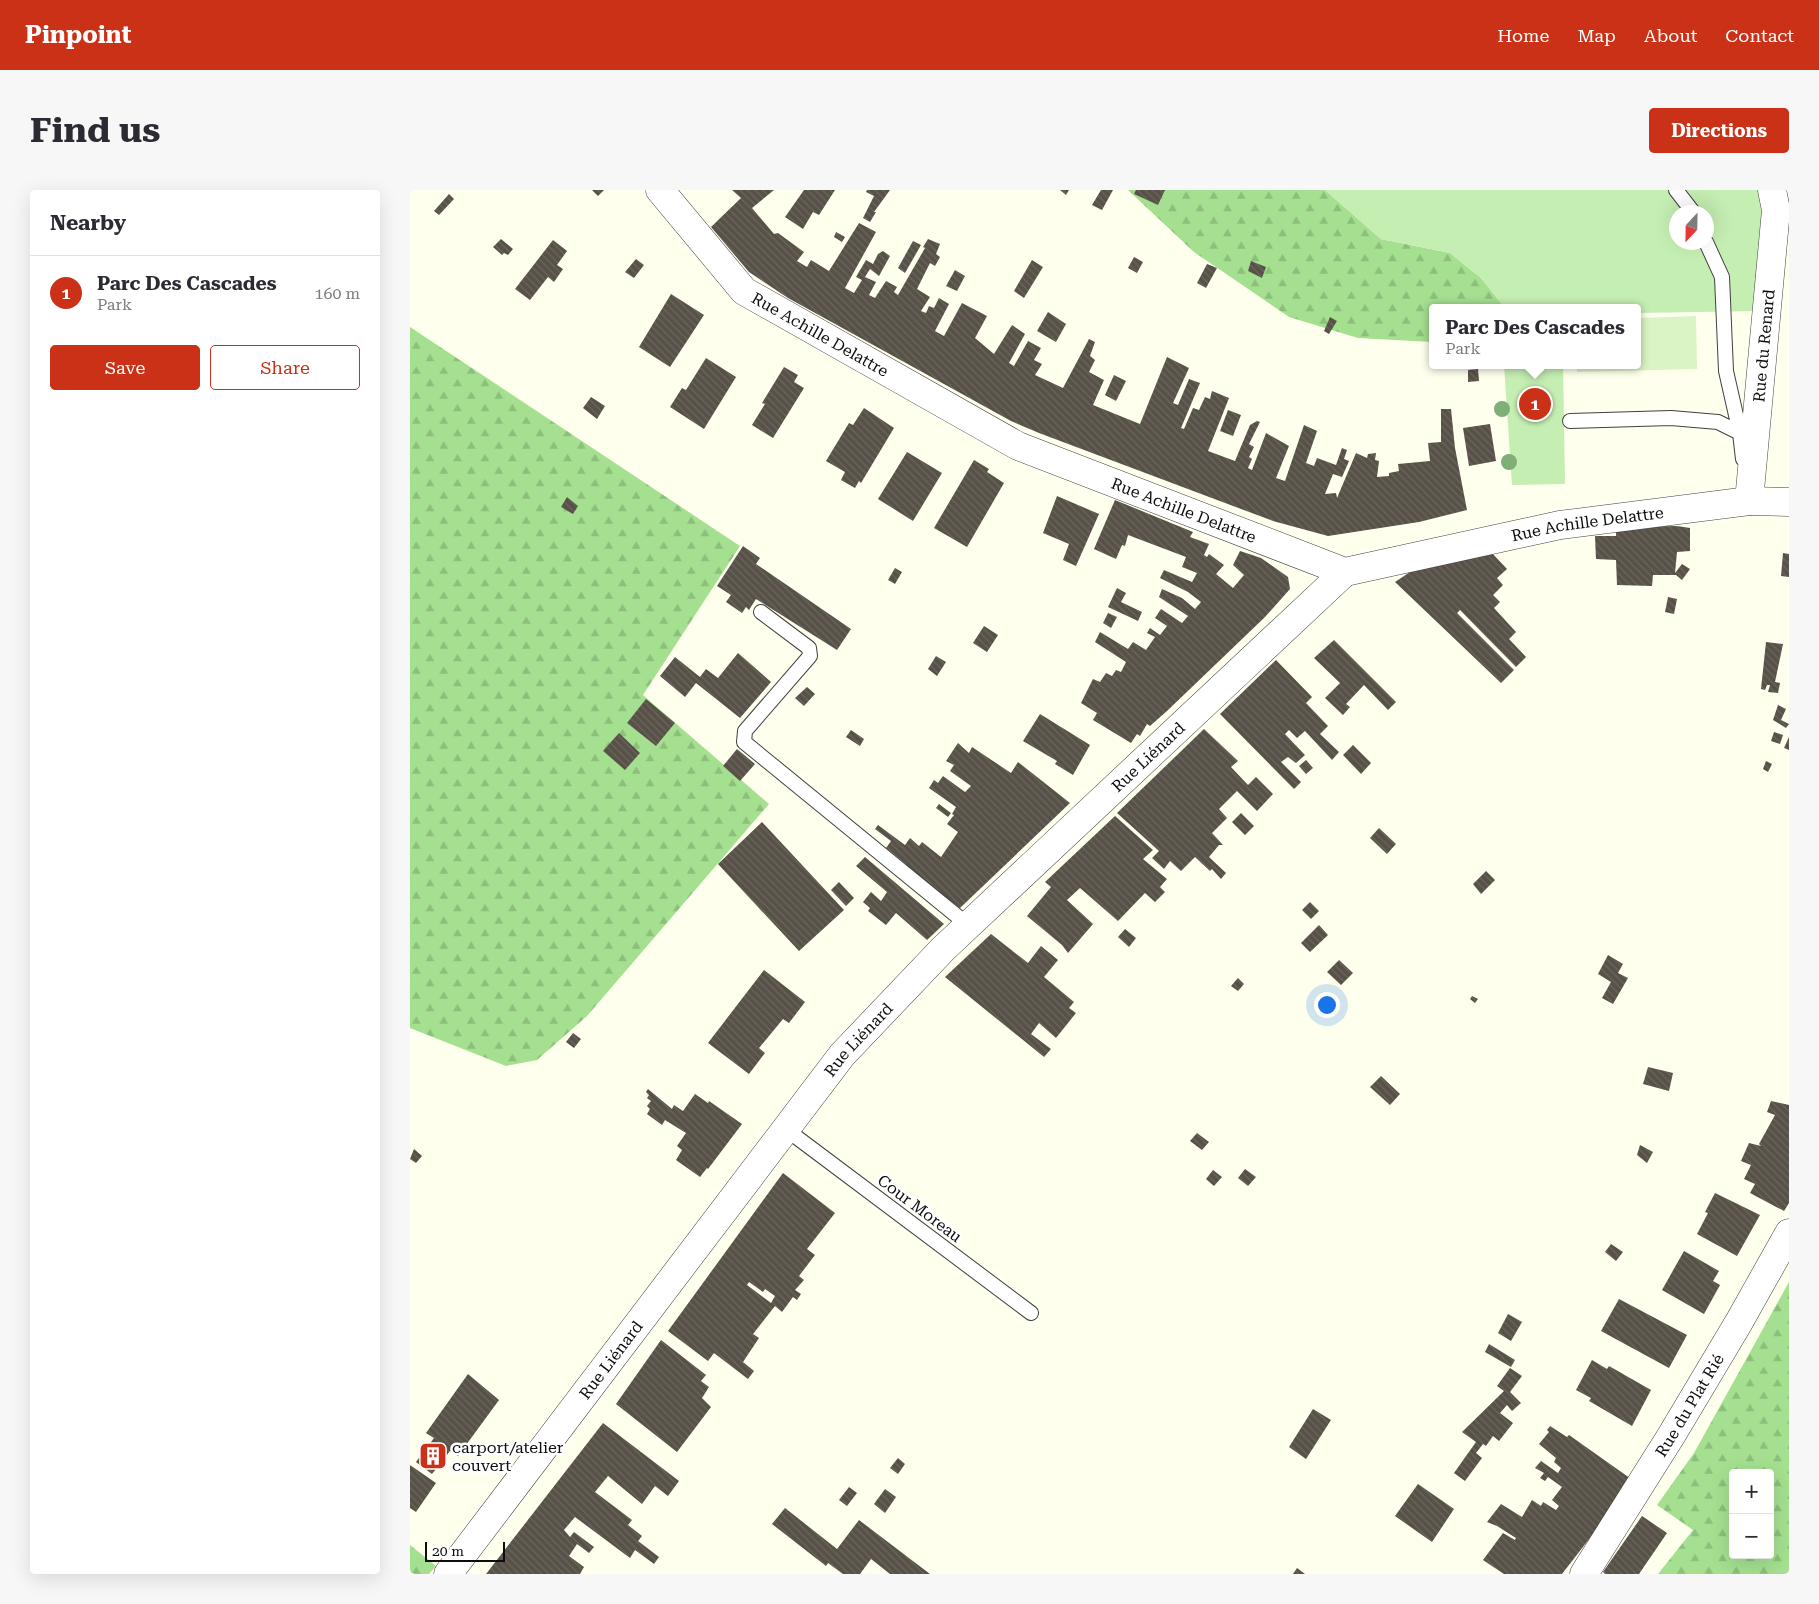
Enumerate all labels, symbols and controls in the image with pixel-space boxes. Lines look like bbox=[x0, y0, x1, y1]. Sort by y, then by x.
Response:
text: Pinpoint bbox=[25, 21, 131, 49]
text: Home bbox=[1497, 25, 1549, 46]
text: Map bbox=[1577, 25, 1616, 46]
text: About bbox=[1644, 25, 1697, 46]
text: Contact bbox=[1725, 25, 1794, 46]
button: Directions bbox=[1649, 108, 1789, 153]
text: Find us bbox=[30, 110, 160, 151]
north arrow bbox=[1669, 205, 1714, 250]
text: Nearby bbox=[50, 211, 126, 235]
text: Parc Des Cascades bbox=[97, 272, 276, 295]
text: 1 bbox=[62, 284, 70, 303]
text: 160 m bbox=[314, 284, 360, 303]
street label: Rue Achille Delattre bbox=[748, 288, 892, 381]
street label: Rue du Renard bbox=[1749, 288, 1779, 403]
text: Park bbox=[97, 295, 132, 314]
popup bbox=[1429, 304, 1641, 369]
text: Parc Des Cascades bbox=[1445, 316, 1625, 339]
text: Park bbox=[1445, 339, 1481, 358]
button: Save bbox=[50, 345, 200, 390]
button: Share bbox=[210, 345, 360, 390]
pin: 1 bbox=[1519, 385, 1551, 423]
street label: Rue Achille Delattre bbox=[1109, 474, 1259, 547]
street label: Rue Achille Delattre bbox=[1510, 503, 1665, 545]
street label: Rue Liénard bbox=[1108, 718, 1189, 796]
your location bbox=[1314, 992, 1340, 1018]
street label: Rue Liénard bbox=[820, 999, 897, 1080]
street label: Cour Moreau bbox=[874, 1171, 966, 1246]
street label: Rue Liénard bbox=[575, 1317, 647, 1403]
street label: Rue du Plat Rié bbox=[1651, 1350, 1728, 1460]
place label: carport/atelier couvert bbox=[452, 1438, 564, 1475]
building icon: carport/atelier couvert bbox=[418, 1441, 448, 1471]
map controls bbox=[1729, 1469, 1774, 1559]
button: + bbox=[1729, 1469, 1774, 1514]
button: − bbox=[1729, 1514, 1774, 1559]
scale bar bbox=[425, 1539, 505, 1562]
text: 20 m bbox=[432, 1543, 464, 1559]

